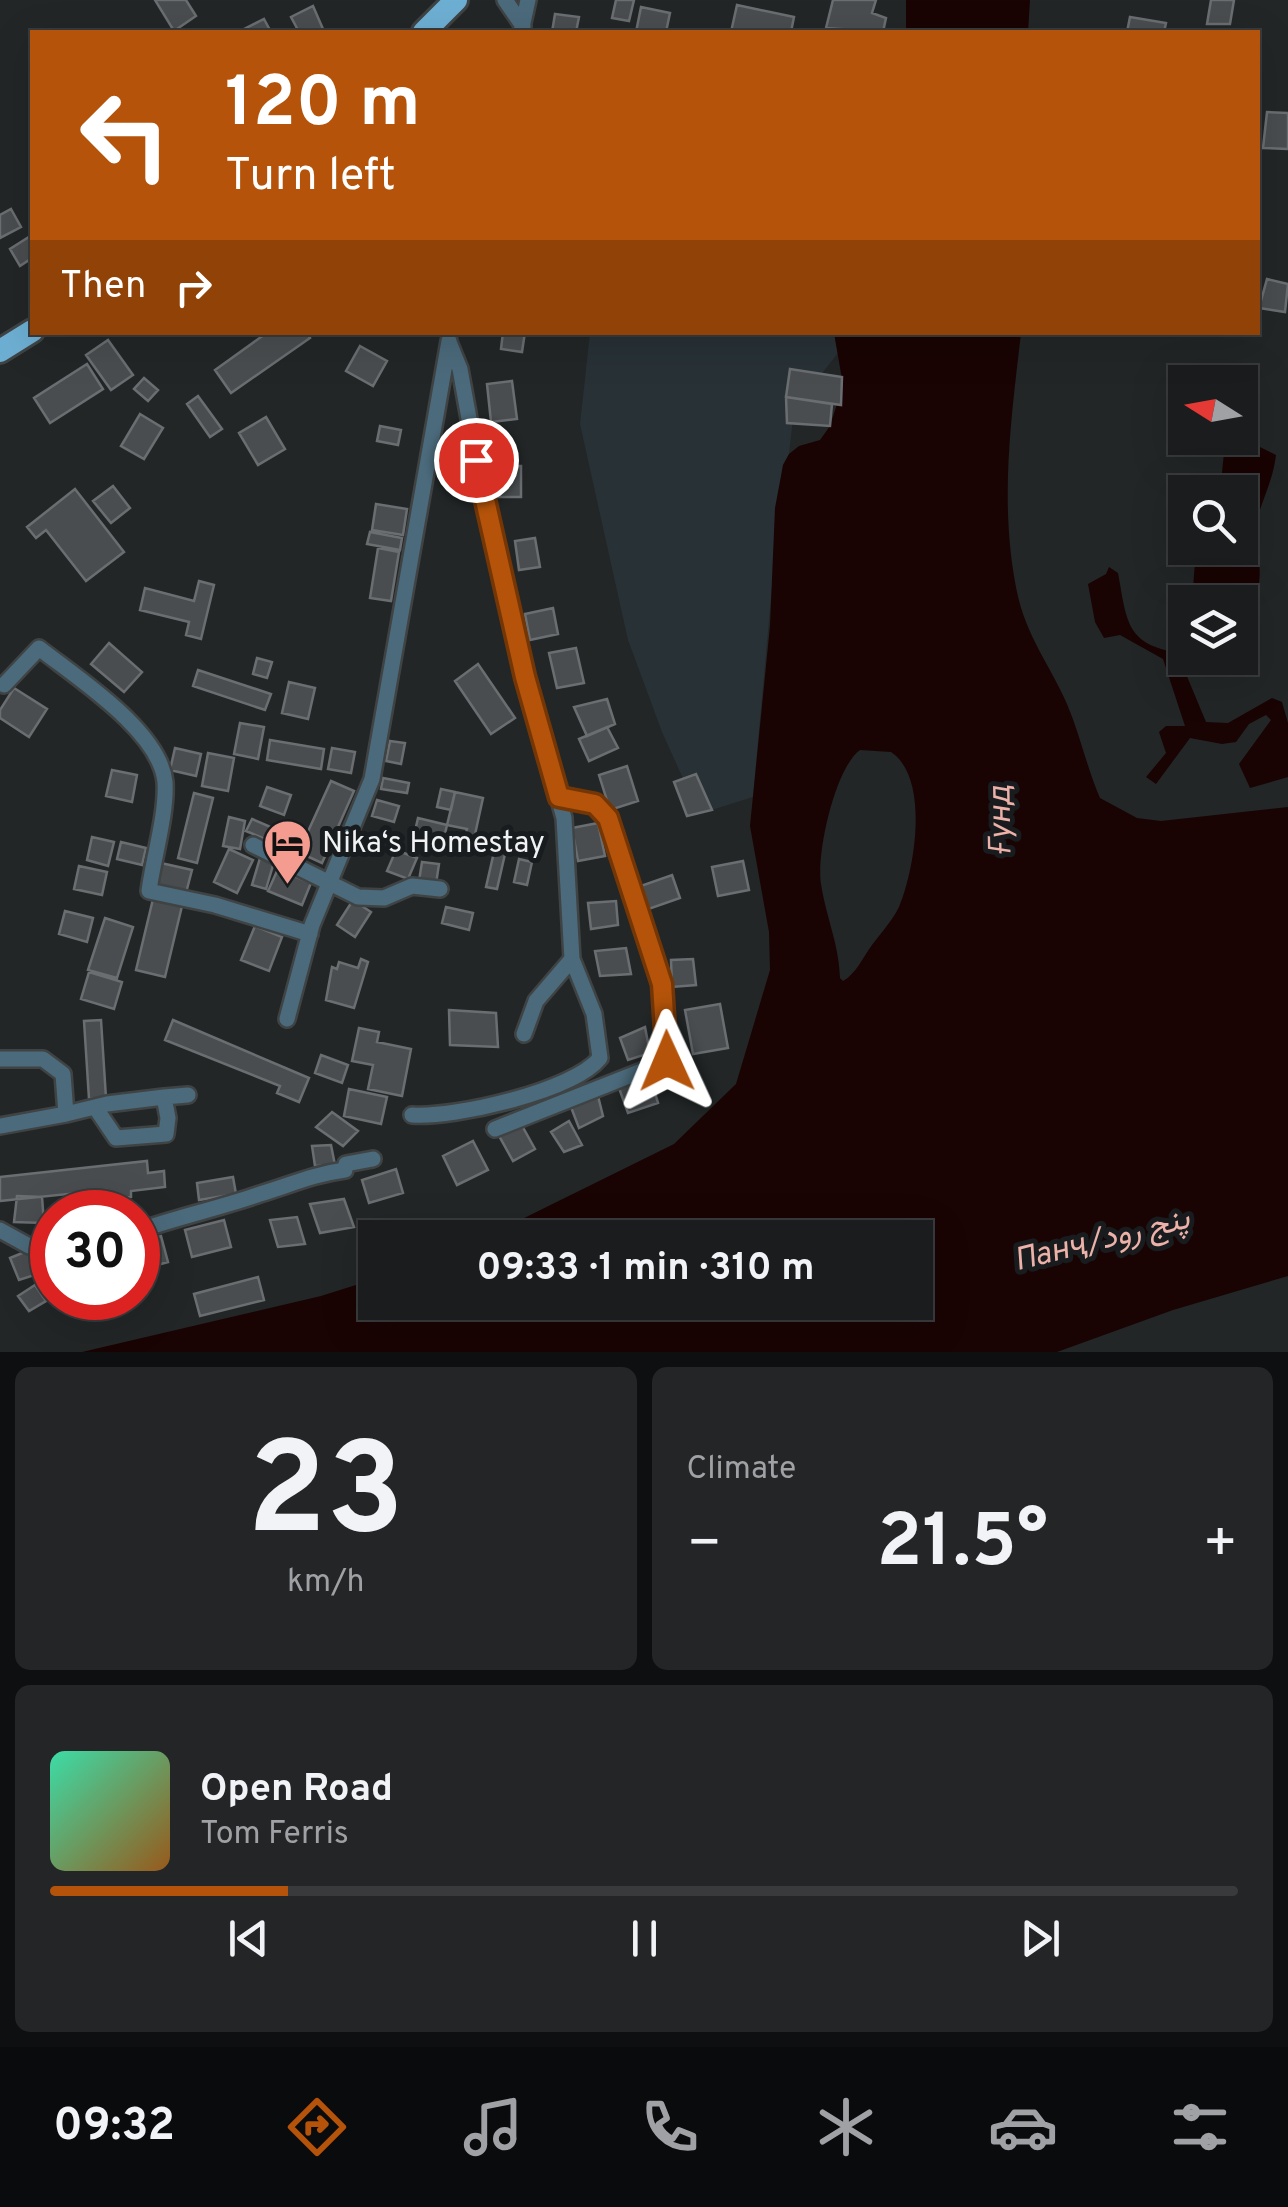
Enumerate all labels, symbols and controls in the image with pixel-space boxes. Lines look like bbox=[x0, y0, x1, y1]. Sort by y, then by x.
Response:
text: 120 m bbox=[225, 62, 421, 151]
icon: left bbox=[60, 70, 190, 200]
text: Turn left bbox=[225, 149, 396, 206]
icon: right bbox=[166, 260, 221, 315]
text: Then bbox=[60, 263, 146, 312]
north arrow bbox=[1168, 365, 1258, 455]
map controls bbox=[1168, 365, 1258, 675]
pin bbox=[434, 418, 519, 503]
icon: arrive bbox=[449, 433, 504, 488]
button: search bbox=[1168, 475, 1258, 565]
button: layers bbox=[1168, 585, 1258, 675]
water label: Ғунд bbox=[981, 784, 1023, 856]
hotel icon: Nika‘s Homestay bbox=[261, 818, 313, 886]
place label: Nika‘s Homestay bbox=[322, 826, 545, 863]
position arrow bbox=[615, 1009, 719, 1113]
speed limit sign: 30 bbox=[30, 1190, 160, 1320]
water label: Панҷ/پنج رود bbox=[1010, 1200, 1195, 1282]
text: 09:33 · 1 min · 310 m bbox=[476, 1245, 815, 1294]
text: 23 bbox=[247, 1415, 404, 1580]
text: Climate bbox=[687, 1450, 796, 1490]
text: 21.5° bbox=[877, 1498, 1048, 1593]
text: − bbox=[687, 1511, 722, 1581]
text: + bbox=[1203, 1511, 1238, 1581]
text: km/h bbox=[287, 1563, 365, 1603]
text: Open Road bbox=[200, 1766, 393, 1815]
text: Tom Ferris bbox=[200, 1815, 349, 1855]
icon: previous bbox=[221, 1911, 276, 1966]
icon: pause bbox=[617, 1911, 672, 1966]
icon: next bbox=[1013, 1911, 1068, 1966]
icon: directions bbox=[282, 2092, 352, 2162]
icon: music bbox=[458, 2092, 528, 2162]
icon: phone bbox=[635, 2092, 705, 2162]
icon: climate bbox=[811, 2092, 881, 2162]
icon: car bbox=[988, 2092, 1058, 2162]
icon: filters bbox=[1165, 2092, 1235, 2162]
text: 09:32 bbox=[53, 2099, 175, 2156]

